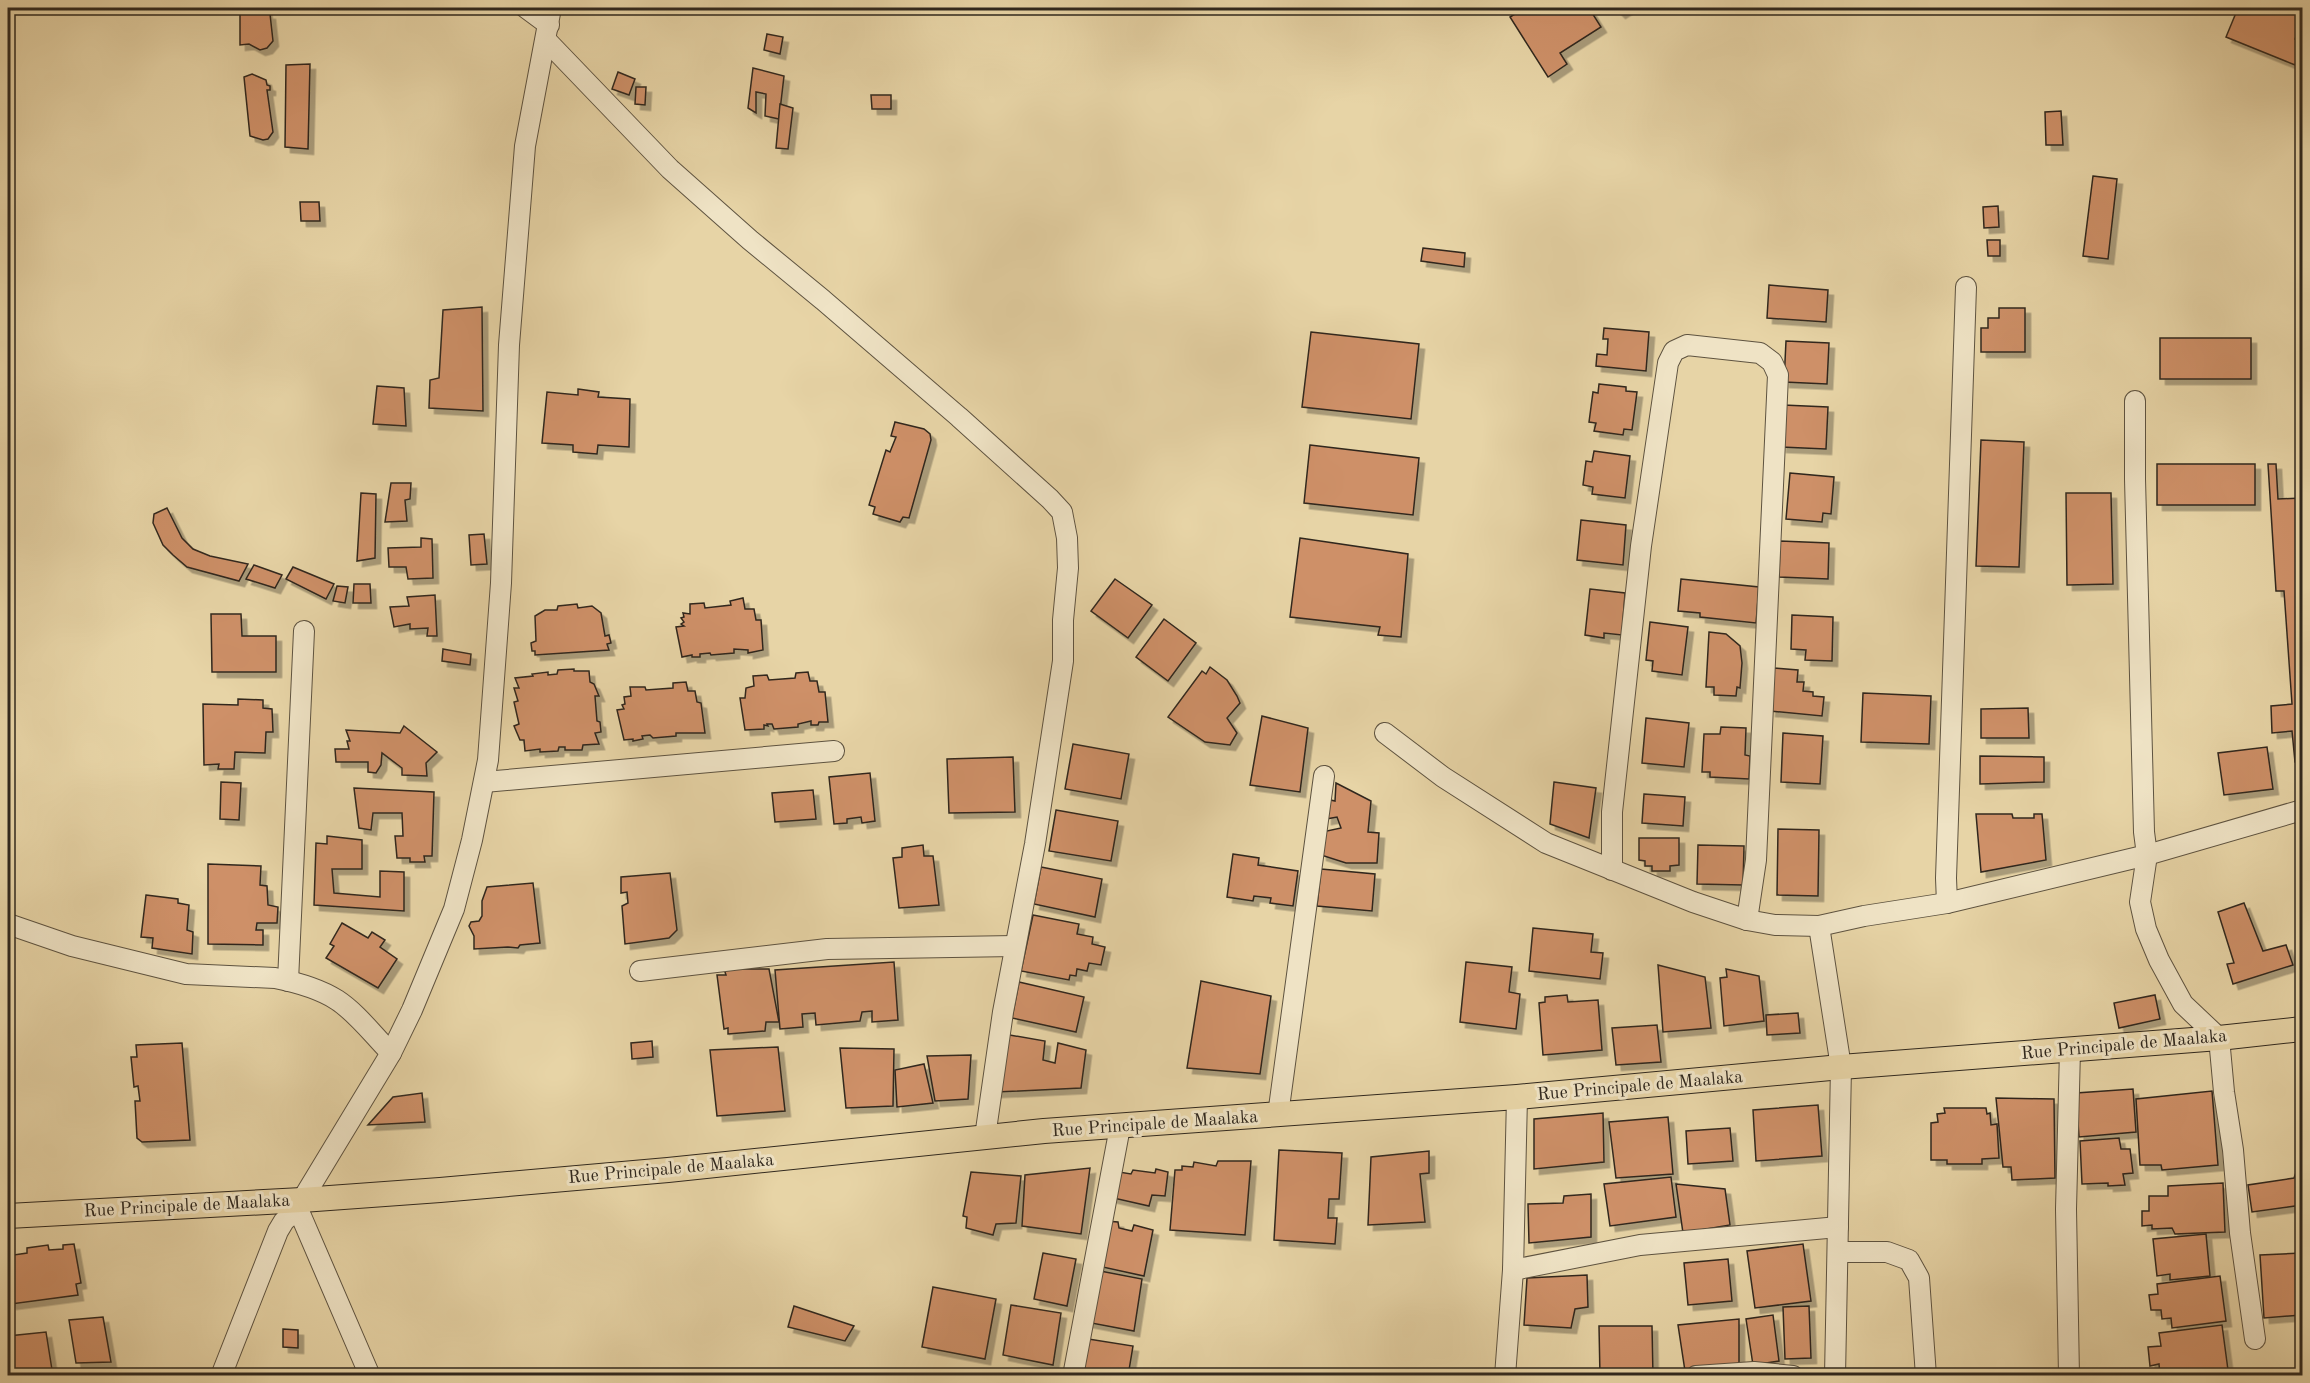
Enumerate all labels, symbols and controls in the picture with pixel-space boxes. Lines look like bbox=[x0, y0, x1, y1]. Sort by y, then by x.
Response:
street label: Rue Principale de Maalaka bbox=[2020, 1027, 2228, 1063]
street label: Rue Principale de Maalaka bbox=[1536, 1068, 1744, 1104]
street label: Rue Principale de Maalaka bbox=[1051, 1108, 1259, 1140]
street label: Rue Principale de Maalaka bbox=[567, 1151, 775, 1187]
street label: Rue Principale de Maalaka bbox=[83, 1192, 291, 1220]

